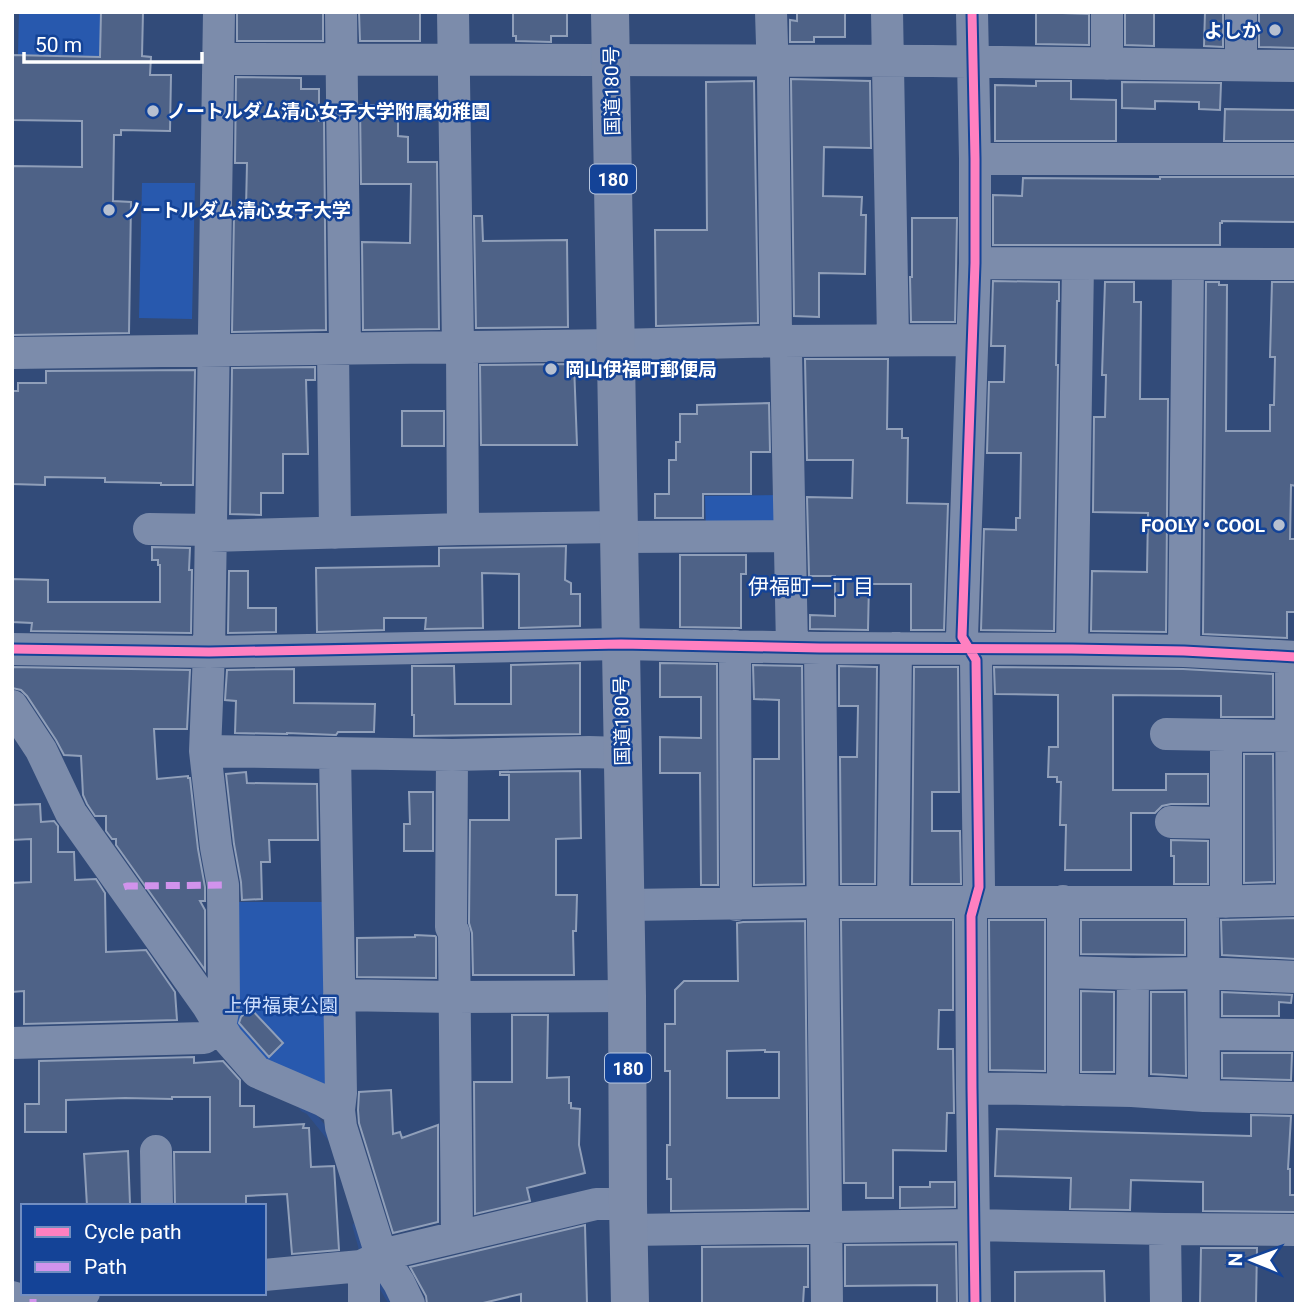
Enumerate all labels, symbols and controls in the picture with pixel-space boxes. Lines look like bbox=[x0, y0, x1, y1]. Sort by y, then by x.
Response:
place label: よしか bbox=[1204, 19, 1261, 42]
scale bar bbox=[24, 21, 203, 65]
marker: よしか bbox=[1267, 22, 1283, 38]
text: 50 m bbox=[35, 33, 82, 57]
street label: 国道180号 bbox=[600, 46, 624, 136]
place label: ノートルダム清心女子大学附属幼稚園 bbox=[167, 100, 490, 123]
marker: ノートルダム清心女子大学附属幼稚園 bbox=[145, 103, 161, 119]
road number: 180 bbox=[590, 164, 636, 194]
place label: ノートルダム清心女子大学 bbox=[123, 199, 351, 222]
marker: ノートルダム清心女子大学 bbox=[101, 202, 117, 218]
place label: 岡山伊福町郵便局 bbox=[565, 358, 717, 381]
marker: 岡山伊福町郵便局 bbox=[543, 361, 559, 377]
place label: FOOLY・COOL bbox=[1141, 514, 1265, 537]
marker: FOOLY・COOL bbox=[1271, 517, 1287, 533]
district label: 伊福町一丁目 bbox=[748, 575, 874, 599]
street label: 国道180号 bbox=[610, 676, 634, 766]
park label: 上伊福東公園 bbox=[224, 994, 338, 1017]
road number: 180 bbox=[605, 1054, 651, 1083]
legend bbox=[21, 1204, 266, 1295]
text: Cycle path bbox=[84, 1220, 182, 1244]
north arrow bbox=[1217, 1225, 1287, 1295]
text: N bbox=[1224, 1253, 1247, 1267]
text: Path bbox=[84, 1255, 127, 1279]

